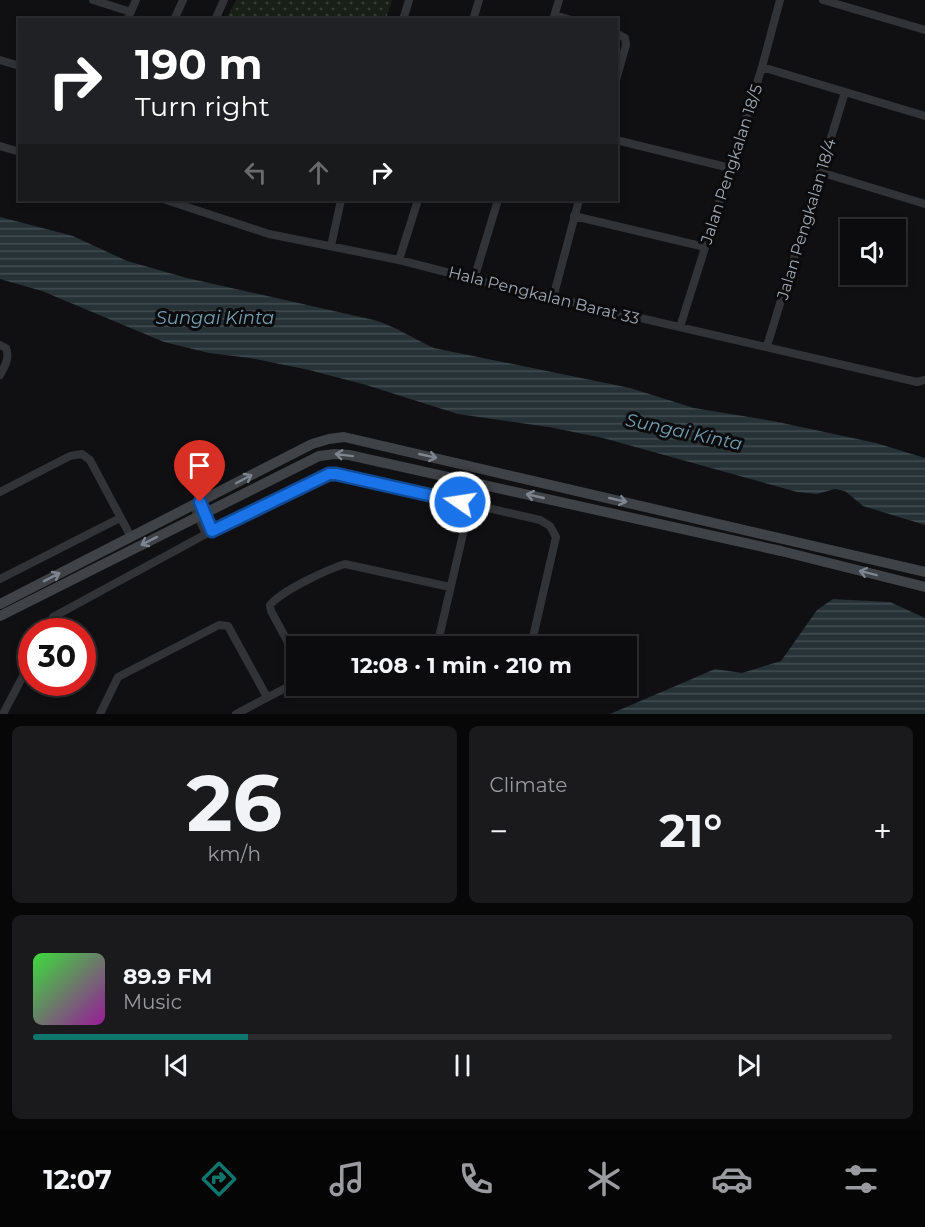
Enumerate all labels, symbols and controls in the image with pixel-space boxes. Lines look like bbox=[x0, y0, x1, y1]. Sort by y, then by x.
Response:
text: 190 m bbox=[135, 38, 263, 90]
icon: right bbox=[36, 42, 114, 120]
street label: Jalan Pengkalan 18/5 bbox=[696, 82, 766, 247]
text: Turn right bbox=[135, 90, 270, 123]
street label: Jalan Pengkalan 18/4 bbox=[773, 136, 840, 303]
icon: left bbox=[239, 156, 272, 189]
icon: ahead bbox=[302, 156, 335, 189]
icon: right bbox=[365, 156, 398, 189]
map controls bbox=[840, 219, 906, 285]
button: sound bbox=[840, 219, 906, 285]
street label: Hala Pengkalan Barat 33 bbox=[446, 263, 641, 328]
water label: Sungai Kinta bbox=[156, 307, 274, 329]
water label: Sungai Kinta bbox=[624, 409, 744, 455]
pin bbox=[174, 440, 225, 502]
icon: arrive bbox=[183, 449, 216, 482]
one-way arrow bbox=[335, 449, 355, 460]
one-way arrow bbox=[418, 451, 437, 463]
position arrow bbox=[428, 470, 492, 534]
one-way arrow bbox=[235, 473, 253, 484]
one-way arrow bbox=[526, 490, 545, 502]
one-way arrow bbox=[608, 495, 627, 507]
one-way arrow bbox=[140, 536, 158, 548]
one-way arrow bbox=[859, 566, 878, 578]
one-way arrow bbox=[43, 571, 61, 582]
speed limit sign: 30 bbox=[18, 618, 96, 696]
text: 12:08 · 1 min · 210 m bbox=[351, 652, 572, 679]
text: 26 bbox=[186, 755, 282, 851]
text: Climate bbox=[490, 773, 567, 797]
text: 21° bbox=[659, 803, 722, 858]
text: − bbox=[490, 811, 508, 851]
text: + bbox=[873, 811, 892, 851]
text: km/h bbox=[208, 842, 261, 866]
text: 89.9 FM bbox=[123, 963, 212, 990]
text: Music bbox=[123, 990, 182, 1014]
icon: previous bbox=[160, 1049, 193, 1082]
icon: pause bbox=[446, 1049, 479, 1082]
icon: next bbox=[732, 1049, 765, 1082]
icon: directions bbox=[198, 1158, 240, 1200]
icon: music bbox=[326, 1158, 368, 1200]
icon: phone bbox=[455, 1158, 497, 1200]
icon: climate bbox=[583, 1158, 625, 1200]
icon: car bbox=[711, 1158, 753, 1200]
icon: filters bbox=[840, 1158, 882, 1200]
text: 12:07 bbox=[43, 1163, 112, 1196]

